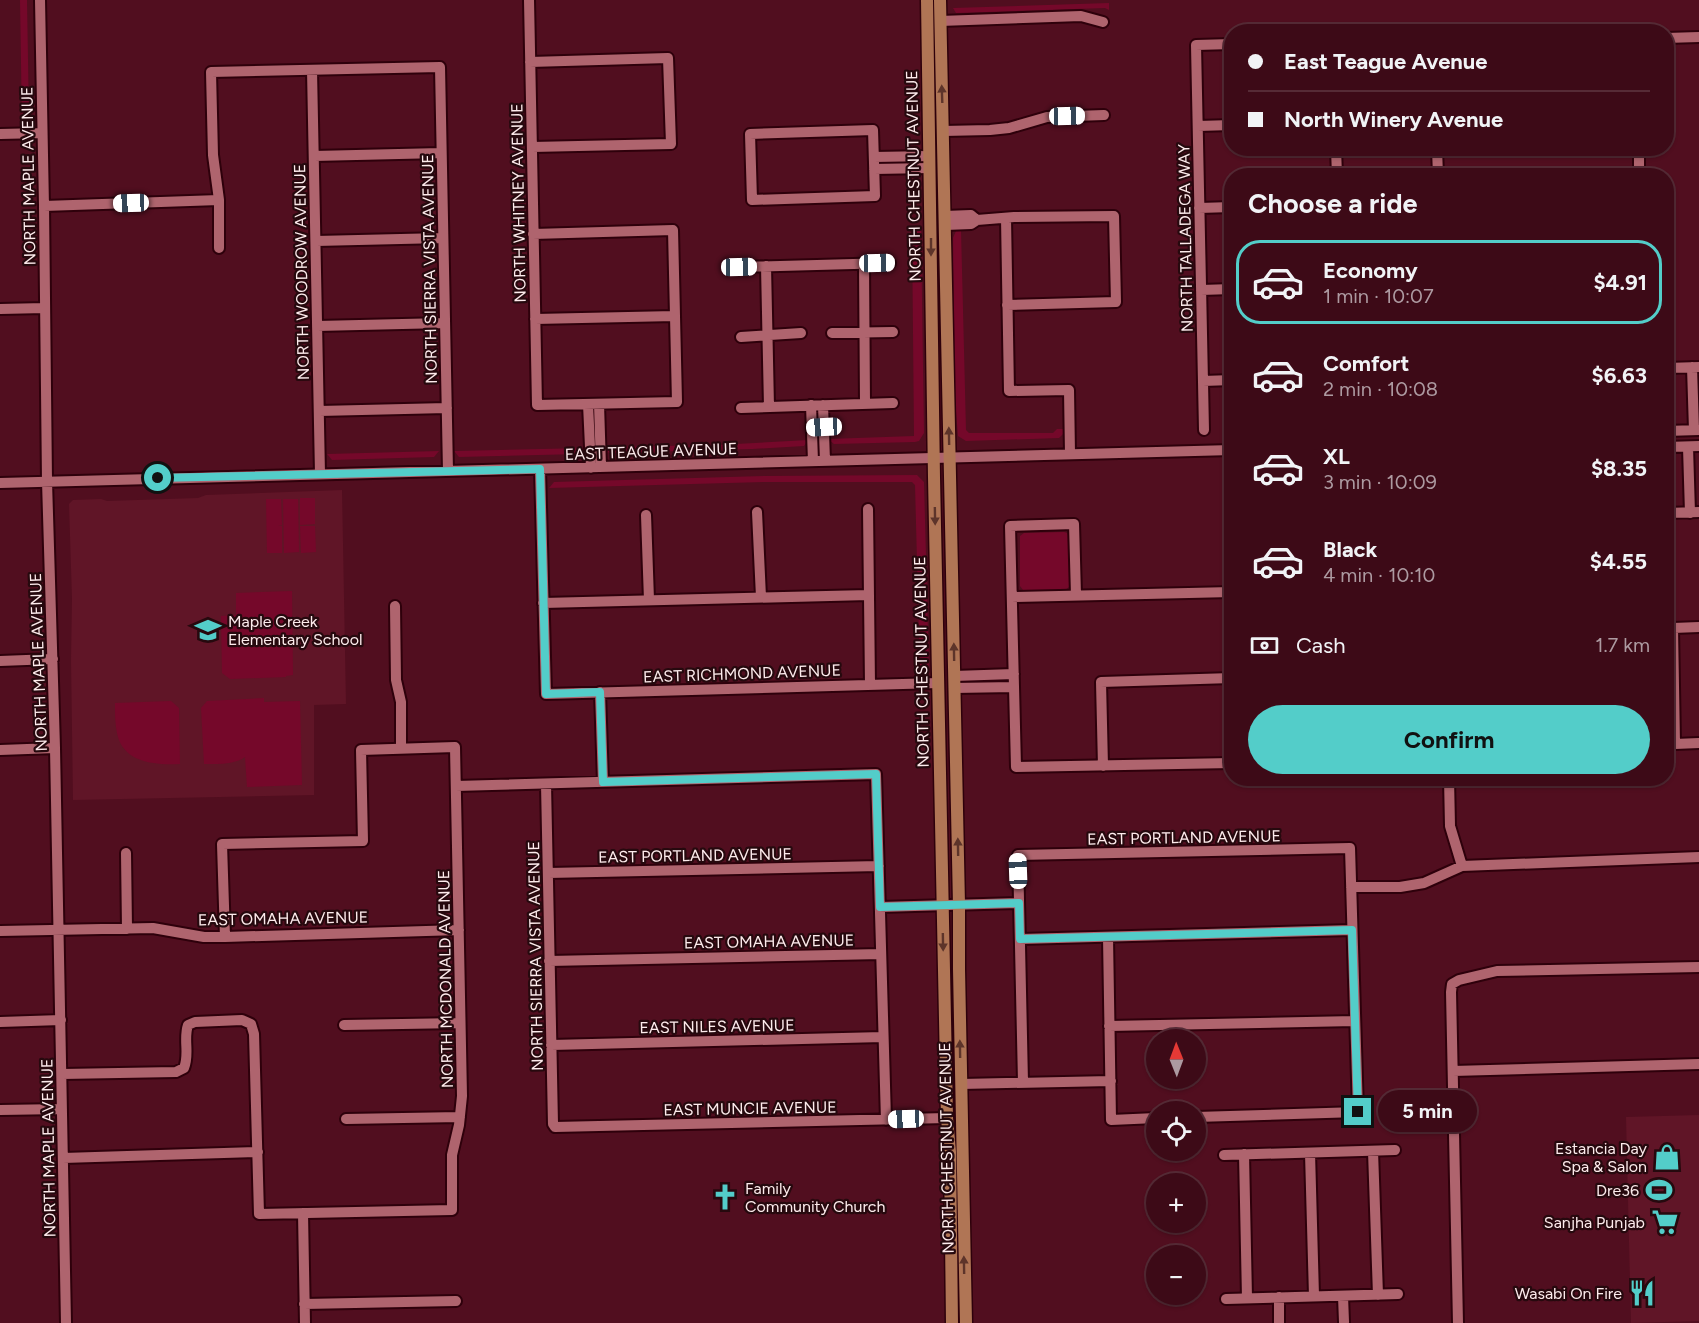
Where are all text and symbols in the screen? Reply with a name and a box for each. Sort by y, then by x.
text: East Teague Avenue [1284,48,1488,75]
street label: NORTH CHESTNUT AVENUE [902,70,925,282]
one-way arrow [937,84,947,103]
street label: NORTH MAPLE AVENUE [17,86,40,266]
street label: NORTH WHITNEY AVENUE [507,103,530,303]
text: North Winery Avenue [1284,106,1503,133]
car [1049,107,1085,125]
street label: NORTH TALLADEGA WAY [1174,143,1197,332]
street label: NORTH SIERRA VISTA AVENUE [418,154,441,384]
street label: NORTH WOODROW AVENUE [290,164,313,380]
text: Choose a ride [1248,187,1417,220]
car [113,193,149,213]
one-way arrow [926,238,936,257]
car [859,254,895,272]
icon: car [1251,255,1305,309]
text: Economy [1323,257,1418,284]
car [721,258,757,276]
text: $4.91 [1593,269,1647,296]
text: 1 min · 10:07 [1323,284,1434,308]
icon: car [1251,348,1305,402]
text: Comfort [1323,350,1409,377]
text: $6.63 [1592,362,1647,389]
text: 2 min · 10:08 [1323,377,1438,401]
car [806,417,842,437]
one-way arrow [944,426,954,445]
street label: EAST TEAGUE AVENUE [565,439,738,464]
icon: car [1251,441,1305,495]
text: XL [1323,443,1350,470]
text: $8.35 [1591,455,1647,482]
route start [144,464,171,491]
text: 3 min · 10:09 [1323,470,1437,494]
one-way arrow [930,506,940,525]
icon: car [1251,534,1305,588]
text: Black [1323,536,1377,563]
text: $4.55 [1590,548,1647,575]
street label: NORTH CHESTNUT AVENUE [910,556,933,768]
text: 4 min · 10:10 [1323,563,1435,587]
street label: NORTH MAPLE AVENUE [26,572,51,752]
place label: Maple Creek Elementary School [228,612,362,649]
school or university icon: Maple Creek Elementary School [193,615,223,645]
icon: cash [1248,629,1281,662]
text: Cash [1296,632,1346,659]
text: 1.7 km [1595,633,1650,657]
one-way arrow [949,642,958,661]
street label: EAST RICHMOND AVENUE [643,661,841,686]
button: Confirm [1248,705,1650,774]
street label: EAST PORTLAND AVENUE [1087,826,1281,849]
one-way arrow [953,837,962,856]
street label: NORTH SIERRA VISTA AVENUE [524,841,547,1071]
street label: EAST PORTLAND AVENUE [598,844,792,867]
car [1008,853,1028,889]
street label: NORTH MCDONALD AVENUE [434,870,457,1088]
street label: EAST OMAHA AVENUE [198,908,368,929]
street label: EAST OMAHA AVENUE [684,931,854,952]
one-way arrow [939,932,948,951]
street label: EAST NILES AVENUE [639,1016,795,1037]
north arrow [1146,1029,1206,1089]
map controls [1146,1029,1206,1305]
one-way arrow [955,1039,965,1058]
street label: NORTH CHESTNUT AVENUE [935,1042,958,1254]
street label: NORTH MAPLE AVENUE [37,1058,60,1238]
callout: 5 min [1379,1091,1478,1133]
street label: EAST MUNCIE AVENUE [663,1097,837,1120]
route end [1344,1098,1371,1125]
text: 5 min [1402,1099,1453,1123]
button: locate [1146,1101,1206,1161]
car [888,1109,924,1129]
place label: Estancia Day Spa & Salon [1555,1139,1648,1176]
shop icon: Estancia Day Spa & Salon [1652,1142,1682,1172]
button: + [1146,1173,1206,1233]
sports icon: Dre36 [1644,1175,1674,1205]
place label: Family Community Church [745,1179,885,1216]
place label: Dre36 [1596,1181,1639,1200]
church icon: Family Community Church [710,1182,740,1212]
supermarket icon: Sanjha Punjab [1650,1207,1680,1237]
place label: Sanjha Punjab [1544,1213,1645,1232]
button: − [1146,1245,1206,1305]
one-way arrow [960,1255,969,1274]
restaurant icon: Wasabi On Fire [1627,1278,1657,1308]
place label: Wasabi On Fire [1515,1284,1622,1303]

